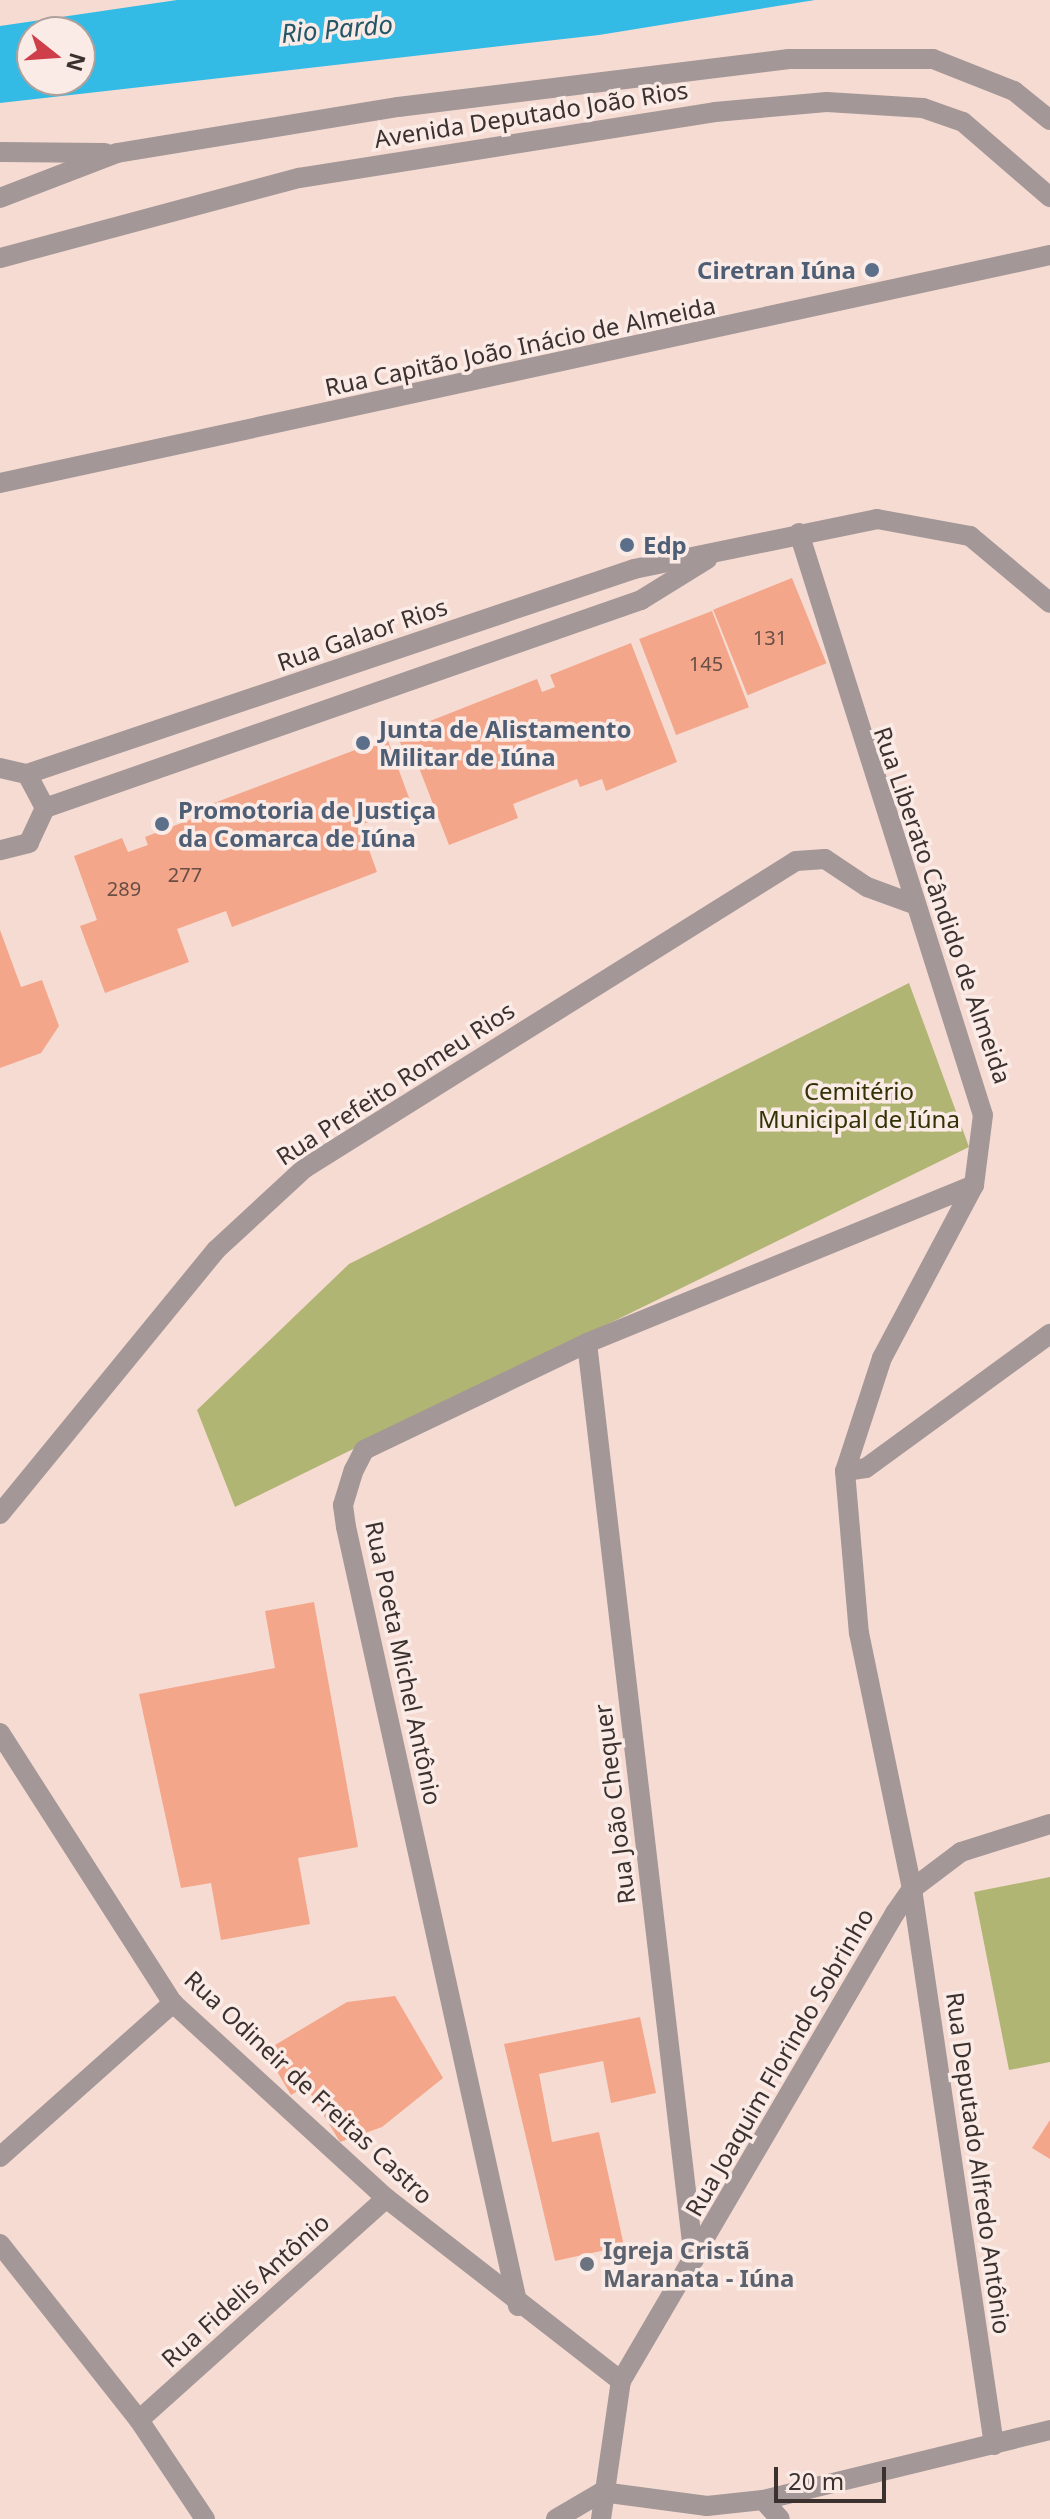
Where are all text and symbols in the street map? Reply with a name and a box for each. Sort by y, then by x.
water label: Rio Pardo [280,9,394,49]
north arrow [16,16,96,96]
text: N [60,49,94,75]
street label: Avenida Deputado João Rios [372,75,690,153]
place label: Ciretran Iúna [697,256,856,284]
marker: Ciretran Iúna [863,261,881,279]
street label: Rua Capitão João Inácio de Almeida [322,290,718,402]
place label: Edp [643,531,687,559]
marker: Edp [618,536,636,554]
street label: Rua Galaor Rios [273,591,451,677]
house number: 131 [753,625,787,649]
house number: 145 [689,651,723,675]
place label: Junta de Alistamento Militar de Iúna [379,715,631,771]
street label: Rua Liberato Cândido de Almeida [868,723,1018,1087]
marker: Junta de Alistamento Militar de Iúna [354,734,372,752]
place label: Promotoria de Justiça da Comarca de Iúna [178,796,436,852]
marker: Promotoria de Justiça da Comarca de Iúna [153,815,171,833]
house number: 277 [168,862,202,886]
house number: 289 [107,876,141,900]
street label: Rua Prefeito Romeu Rios [271,995,519,1171]
park label: Cemitério Municipal de Iúna [758,1077,960,1133]
street label: Rua Poeta Michel Antônio [360,1518,448,1808]
street label: Rua João Chequer [587,1702,641,1906]
street label: Rua Joaquim Florindo Sobrinho [679,1903,879,2221]
street label: Rua Odineir de Freitas Castro [179,1964,439,2210]
street label: Rua Deputado Alfredo Antônio [941,1990,1017,2336]
street label: Rua Fidelis Antônio [155,2207,335,2373]
place label: Igreja Cristã Maranata - Iúna [603,2236,794,2292]
marker: Igreja Cristã Maranata - Iúna [578,2255,596,2273]
scale bar [778,2451,890,2501]
text: 20 m [788,2464,844,2497]

